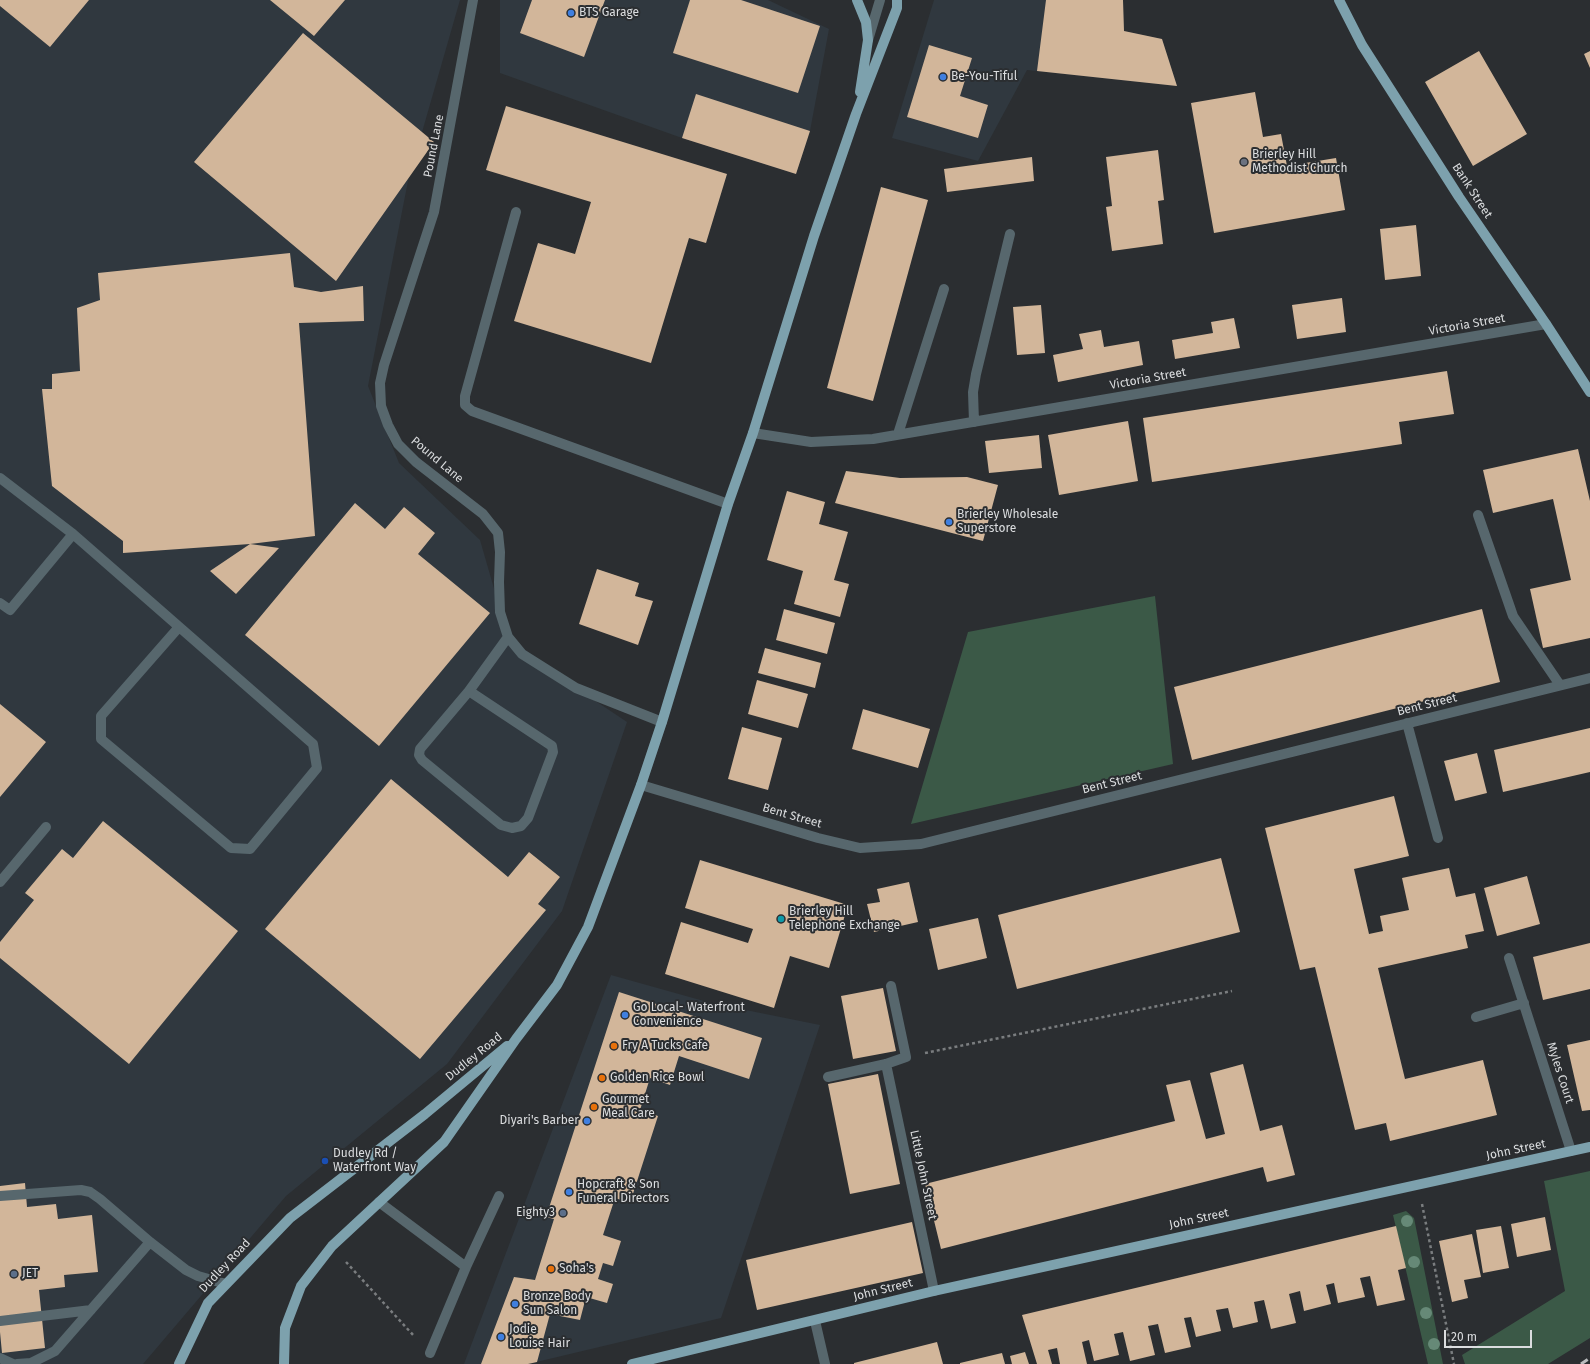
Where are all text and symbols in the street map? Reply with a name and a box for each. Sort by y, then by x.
place label: BTS Garage [579,6,639,20]
marker: BTS Garage [566,8,576,18]
place label: Be-You-Tiful [951,70,1017,84]
marker: Be-You-Tiful [938,72,948,82]
street label: Pound Lane [421,113,447,179]
place label: Brierley Hill Methodist Church [1252,148,1348,176]
marker: Brierley Hill Methodist Church [1239,157,1249,167]
street label: Bank Street [1449,161,1495,221]
street label: Victoria Street [1428,311,1506,339]
street label: Victoria Street [1109,365,1187,393]
street label: Pound Lane [408,434,466,486]
place label: Brierley Wholesale Superstore [957,508,1058,536]
marker: Brierley Wholesale Superstore [944,517,954,527]
street label: Bent Street [1396,691,1458,719]
street label: Bent Street [1081,769,1143,797]
street label: Bent Street [761,801,823,831]
place label: Brierley Hill Telephone Exchange [789,905,900,933]
marker: Brierley Hill Telephone Exchange [776,914,786,924]
place label: Go Local- Waterfront Convenience [633,1001,745,1029]
marker: Go Local- Waterfront Convenience [620,1010,630,1020]
street label: Dudley Road [443,1030,505,1084]
place label: Fry A Tucks Cafe [622,1039,708,1053]
marker: Fry A Tucks Cafe [609,1041,619,1051]
street label: Myles Court [1543,1041,1577,1105]
place label: Golden Rice Bowl [610,1071,704,1085]
marker: Golden Rice Bowl [597,1073,607,1083]
place label: Gourmet Meal Care [602,1093,655,1121]
marker: Gourmet Meal Care [589,1102,599,1112]
place label: Diyari's Barber [500,1114,579,1128]
marker: Diyari's Barber [582,1116,592,1126]
street label: Little John Street [906,1129,940,1221]
street label: John Street [1485,1137,1547,1163]
place label: Dudley Rd / Waterfront Way [333,1147,416,1175]
marker: Dudley Rd / Waterfront Way [320,1156,330,1166]
place label: Hopcraft & Son Funeral Directors [577,1178,669,1206]
marker: Hopcraft & Son Funeral Directors [564,1187,574,1197]
place label: Eighty3 [516,1206,555,1220]
street label: John Street [1168,1206,1230,1232]
marker: Eighty3 [558,1208,568,1218]
street label: Dudley Road [196,1236,254,1296]
place label: Soha's [559,1262,594,1276]
marker: Soha's [546,1264,556,1274]
place label: JET [22,1267,38,1281]
marker: JET [9,1269,19,1279]
street label: John Street [852,1276,914,1304]
place label: Bronze Body Sun Salon [523,1290,591,1318]
marker: Bronze Body Sun Salon [510,1299,520,1309]
scale bar [1446,1322,1534,1348]
place label: Jodie Louise Hair [509,1323,570,1351]
text: 20 m [1451,1330,1477,1344]
marker: Jodie Louise Hair [496,1332,506,1342]

